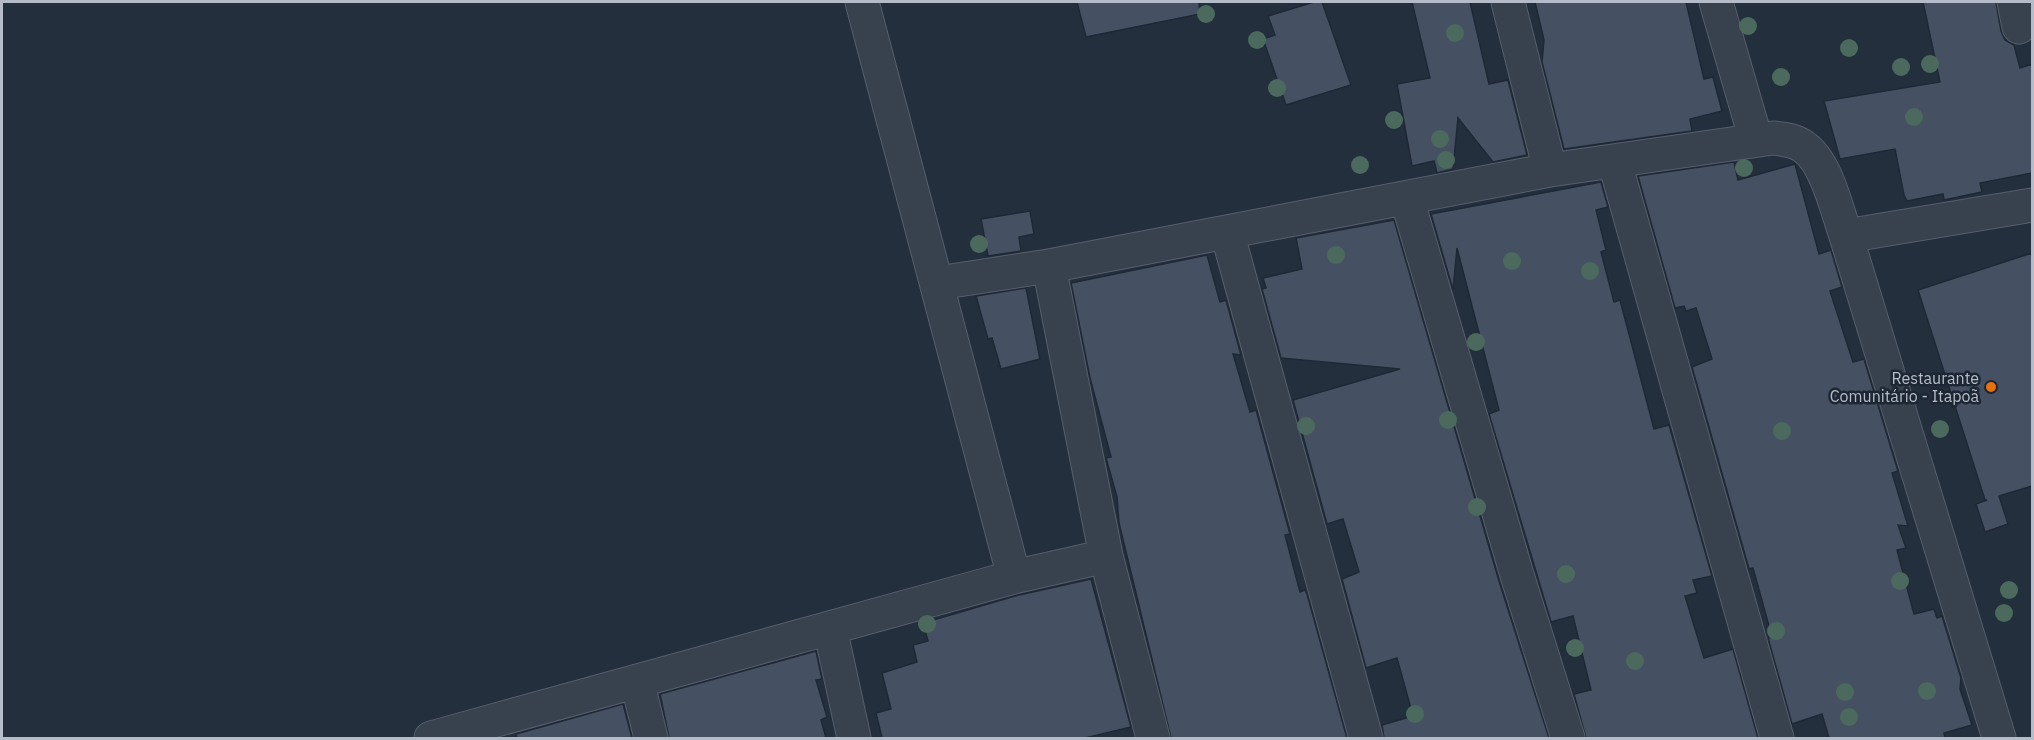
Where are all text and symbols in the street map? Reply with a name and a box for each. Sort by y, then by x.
place label: Restaurante Comunitário - Itapoã [1830,368,1979,406]
marker: Restaurante Comunitário - Itapoã [1984,380,1998,394]

